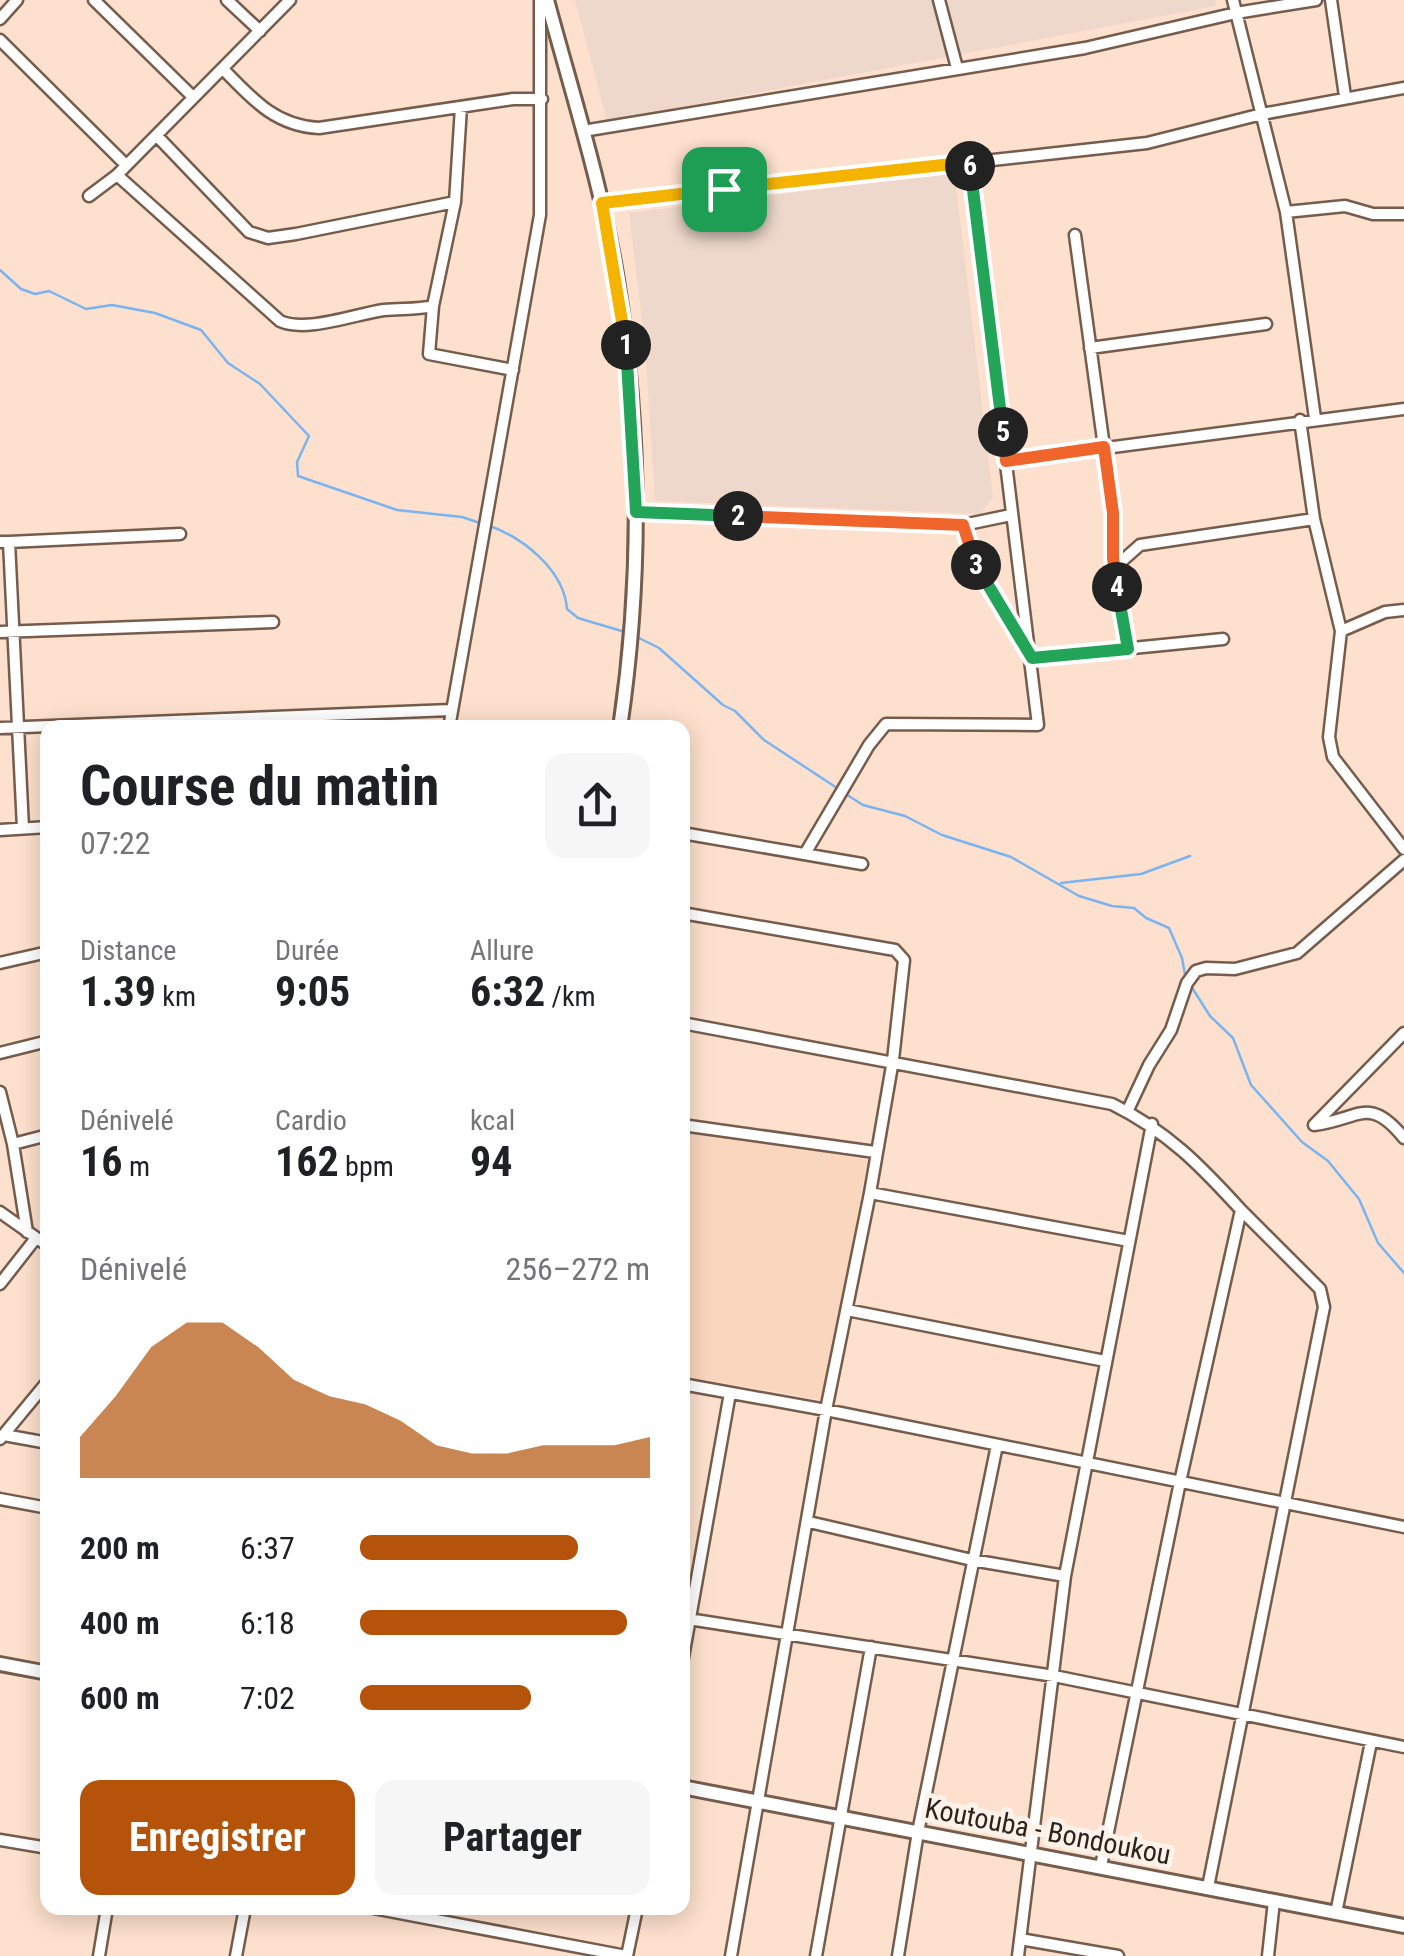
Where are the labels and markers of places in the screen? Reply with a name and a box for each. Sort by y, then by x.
pin: 6 [945,141,995,191]
pin [682,147,767,232]
pin: 1 [601,320,651,370]
pin: 5 [978,407,1028,457]
pin: 2 [713,491,763,541]
pin: 3 [951,540,1001,590]
pin: 4 [1092,562,1142,612]

